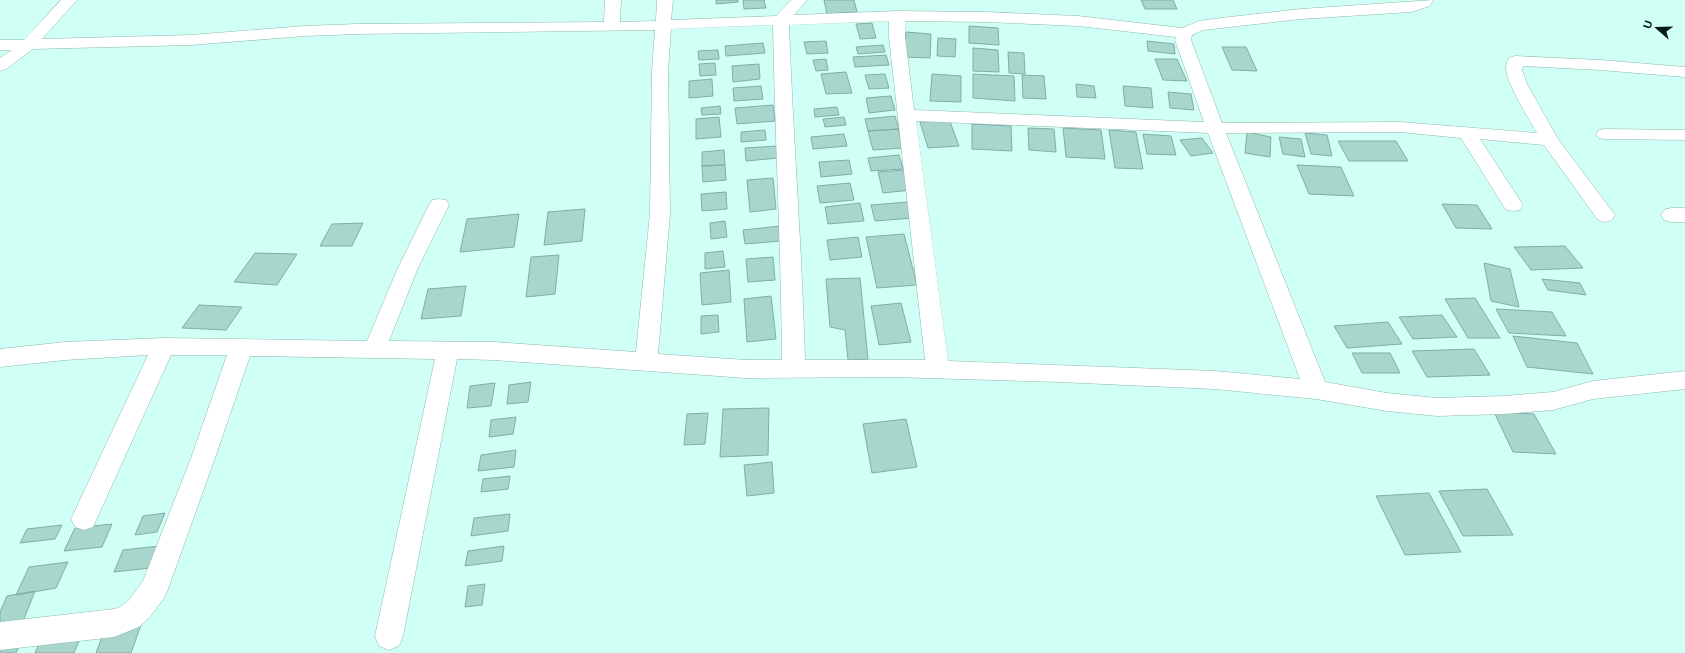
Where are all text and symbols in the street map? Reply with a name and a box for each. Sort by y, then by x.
north arrow [1637,8,1677,48]
text: U [1639,18,1656,31]

